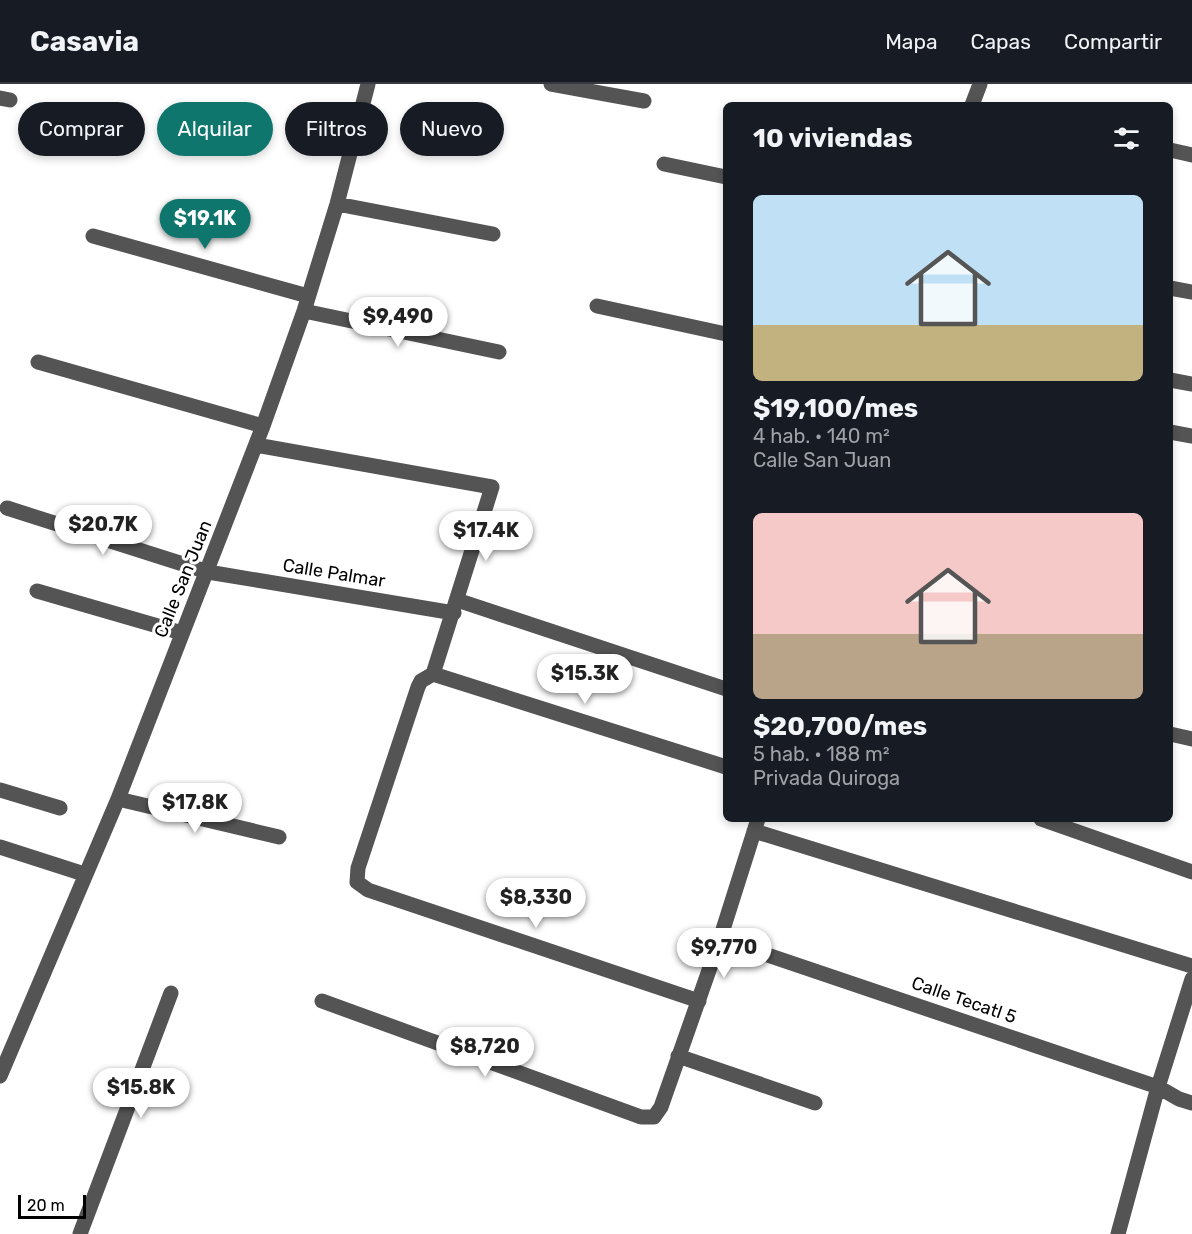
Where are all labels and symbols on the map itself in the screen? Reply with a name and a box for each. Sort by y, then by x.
pin: $19.1K [156,199,254,250]
pin: $9,490 [349,297,447,348]
pin: $20.7K [54,505,152,556]
pin: $17.4K [437,511,535,562]
street label: Calle San Juan [149,517,217,641]
street label: Calle Palmar [281,554,387,592]
pin: $15.3K [536,654,634,705]
pin: $17.8K [146,783,244,834]
pin: $8,330 [487,878,585,929]
pin: $9,770 [675,928,773,979]
street label: Calle Tecatl 5 [909,972,1019,1028]
pin: $8,720 [436,1027,534,1078]
pin: $15.8K [92,1068,190,1119]
scale bar [18,1192,86,1220]

